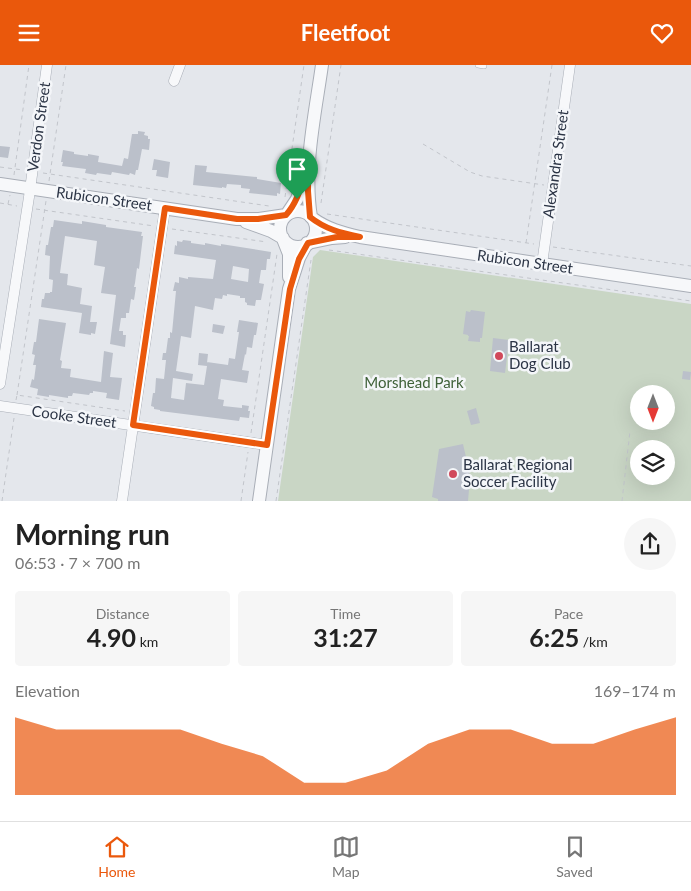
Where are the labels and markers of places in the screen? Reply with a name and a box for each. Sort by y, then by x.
pin [276,148,318,199]
place label: Ballarat Dog Club [509,337,571,372]
marker: Ballarat Dog Club [493,350,505,362]
place label: Ballarat Regional Soccer Facility [463,455,573,490]
marker: Ballarat Regional Soccer Facility [447,468,459,480]

